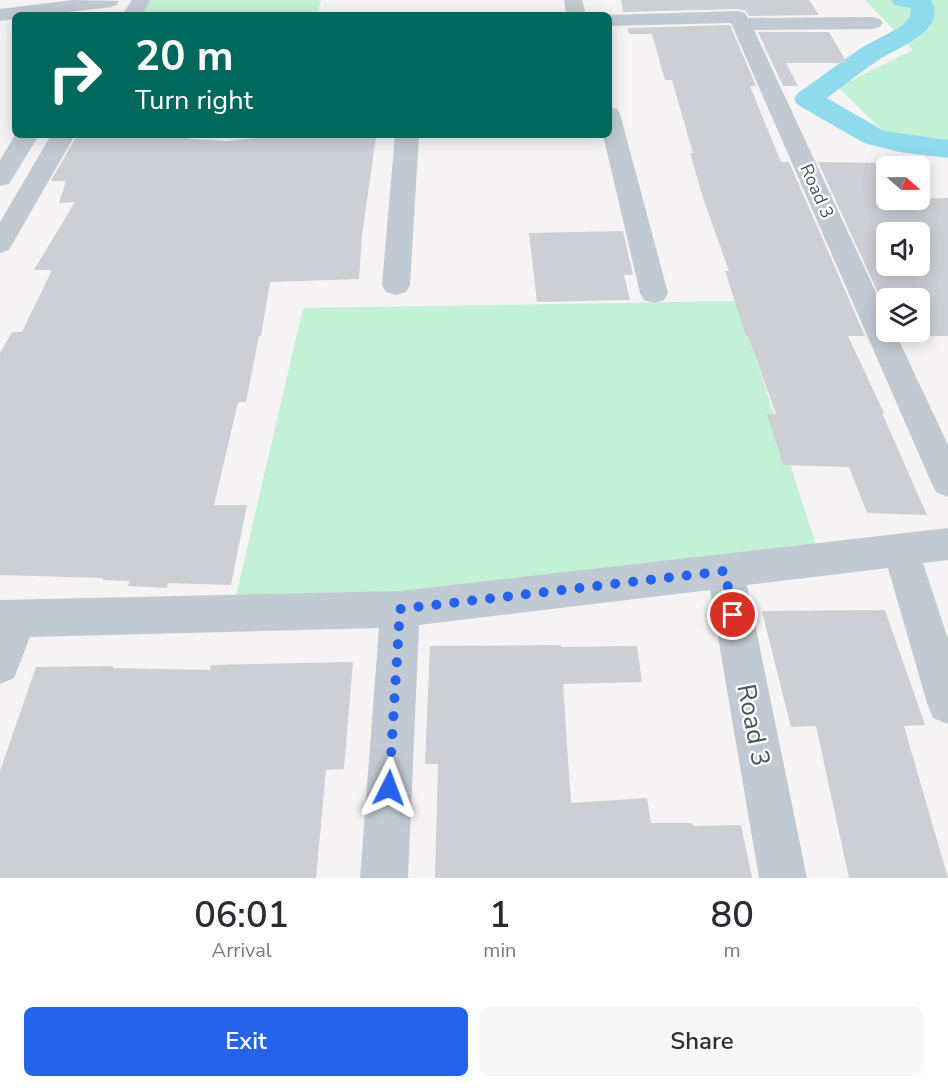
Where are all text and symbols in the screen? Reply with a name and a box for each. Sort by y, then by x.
text: 20 m [135,28,234,85]
icon: right [36,36,114,114]
text: Turn right [135,82,253,119]
north arrow [876,156,930,210]
map controls [876,156,930,342]
street label: Road 3 [794,160,840,222]
button: sound [876,222,930,276]
button: layers [876,288,930,342]
pin [707,589,758,640]
icon: arrive [716,598,749,631]
street label: Road 3 [728,681,779,769]
position arrow [357,756,421,820]
text: 06:01 [194,891,289,940]
text: 1 [489,891,511,940]
text: 80 [711,891,754,940]
text: Arrival [212,937,272,964]
text: min [483,937,516,964]
text: m [724,937,741,964]
button: Exit [24,1007,468,1076]
button: Share [480,1007,924,1076]

